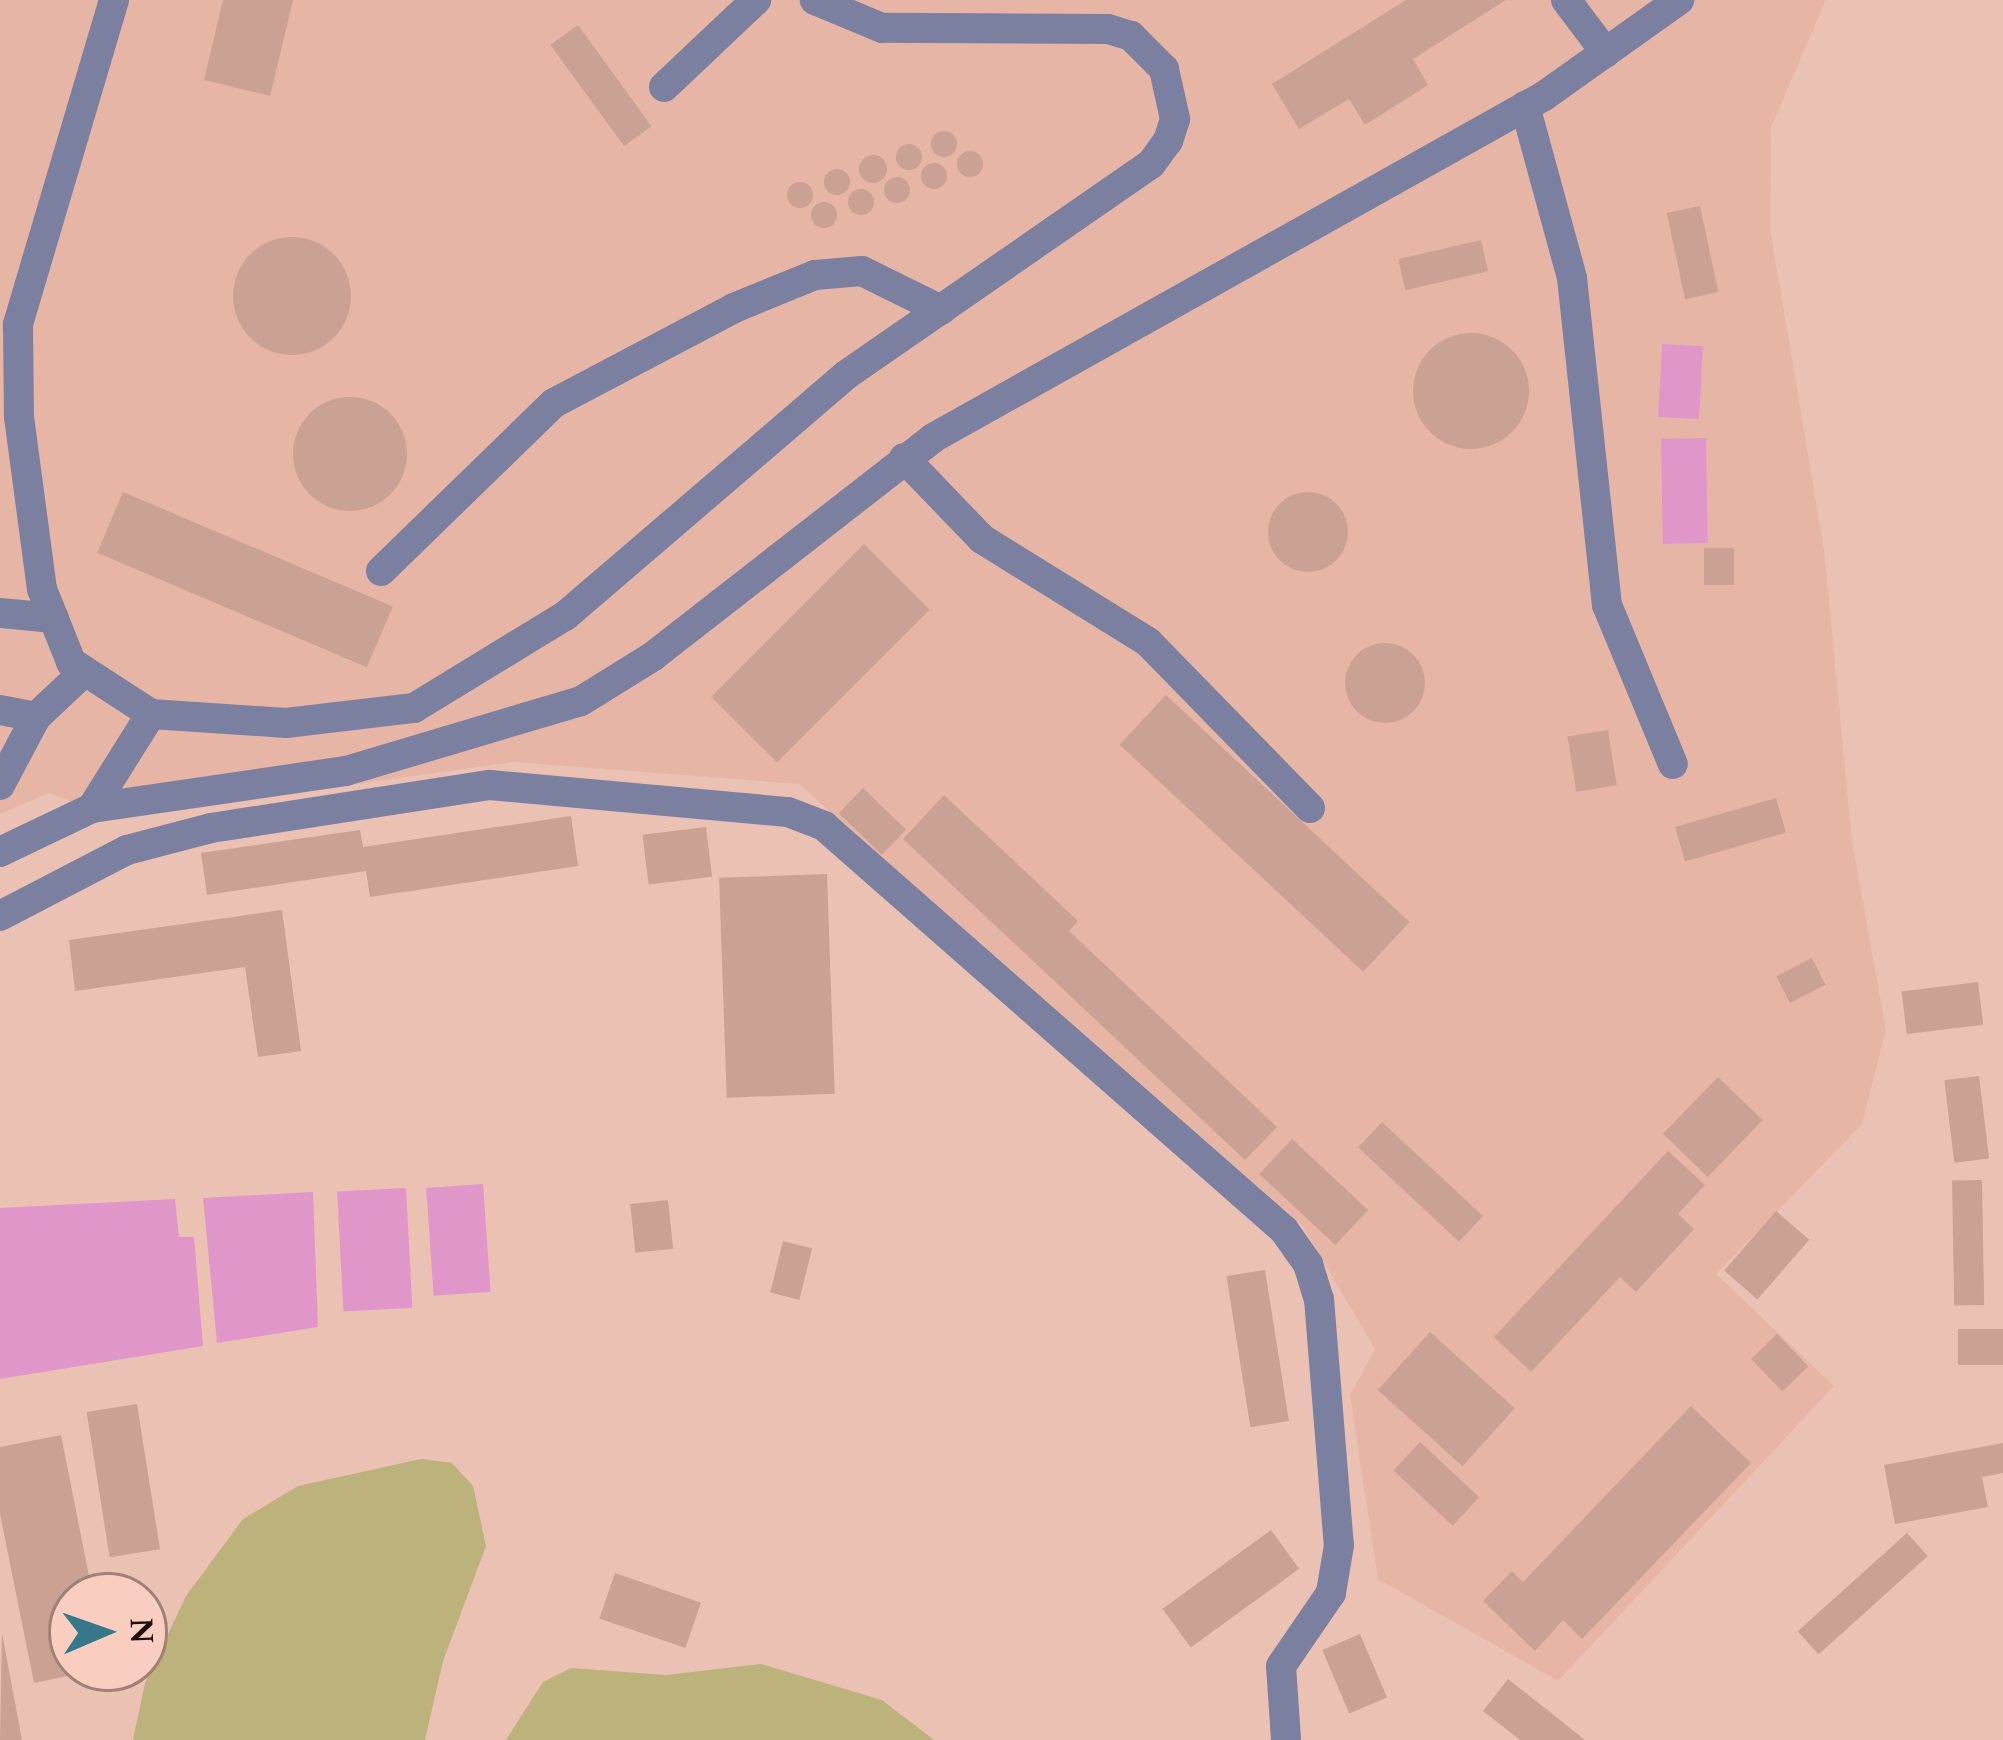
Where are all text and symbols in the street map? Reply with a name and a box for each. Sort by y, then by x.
north arrow [48,1572,168,1692]
text: N [116,1617,166,1645]

